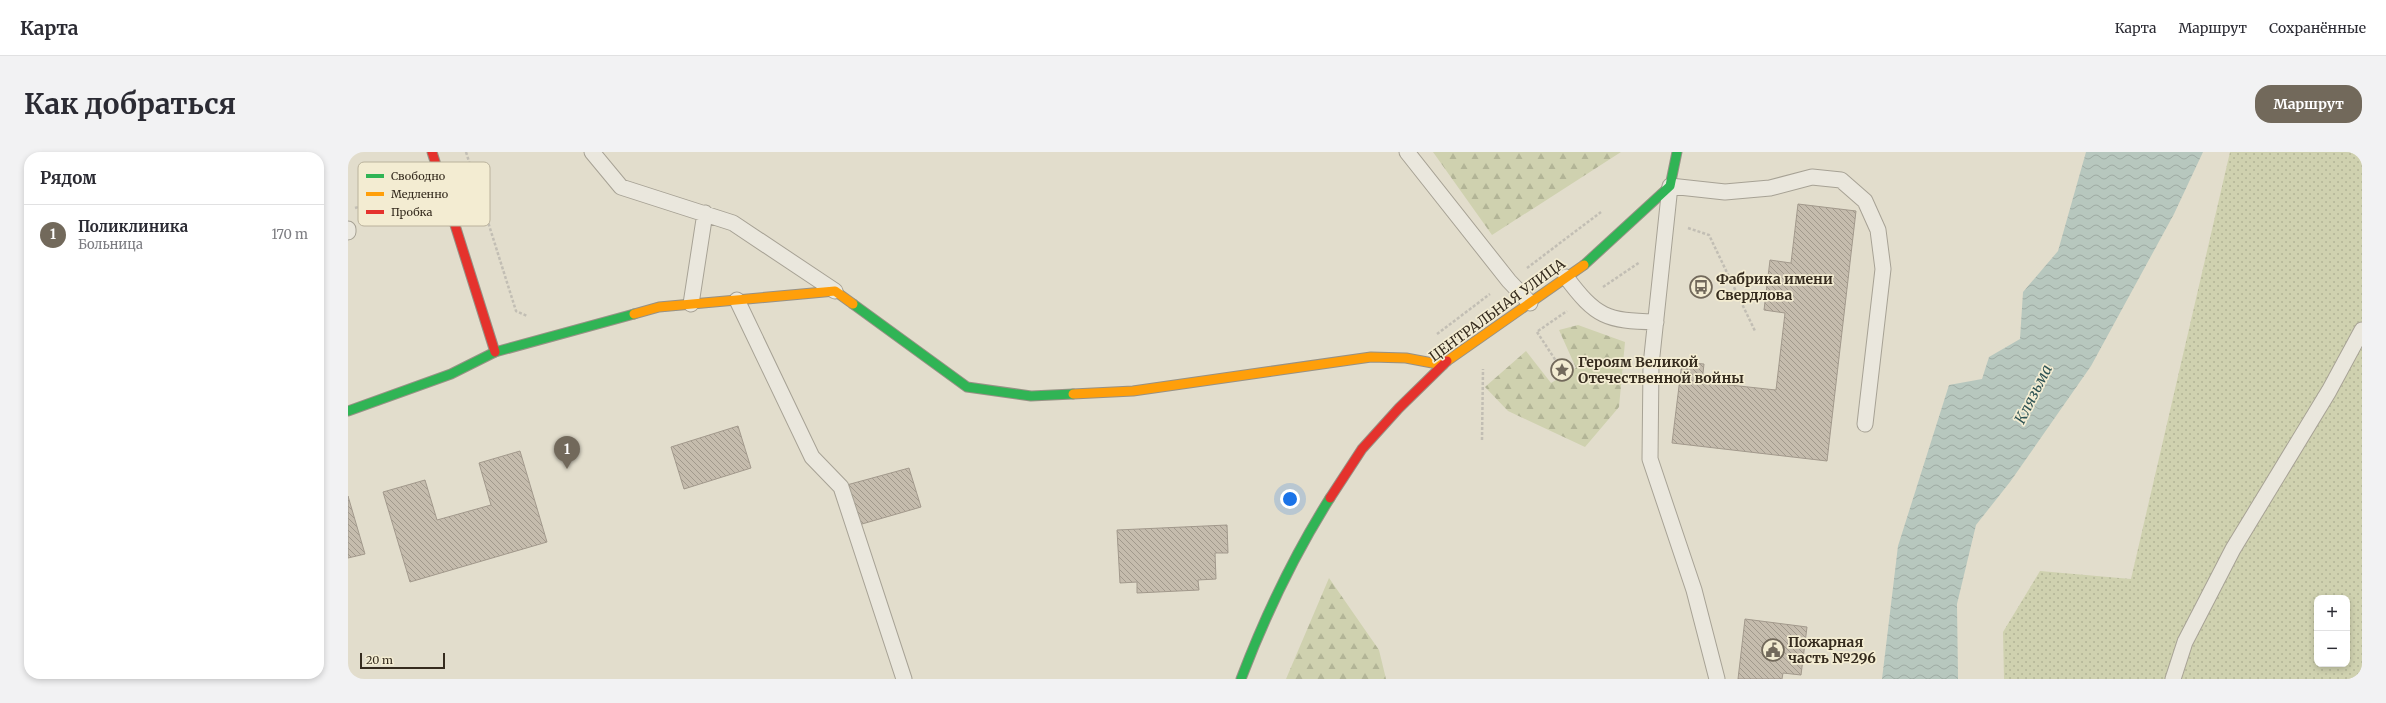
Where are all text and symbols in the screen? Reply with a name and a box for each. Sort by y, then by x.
text: Карта [20,16,78,40]
text: Карта [2115,19,2156,37]
text: Маршрут [2178,19,2247,37]
text: Сохранённые [2269,19,2366,37]
button: Маршрут [2255,85,2362,123]
text: Как добраться [24,86,236,122]
legend [358,162,490,226]
text: Рядом [40,167,96,189]
text: Свободно [391,169,446,183]
text: Медленно [391,187,449,201]
text: Пробка [391,205,433,219]
text: Поликлиника [78,217,188,236]
text: 1 [50,226,56,243]
text: 170 m [271,226,308,243]
text: Больница [78,236,143,253]
street label: ЦЕНТРАЛЬНАЯ УЛИЦА [1425,255,1569,365]
place label: Фабрика имени Свердлова [1716,270,1833,304]
bus stop icon: Фабрика имени Свердлова [1688,274,1714,300]
place label: Героям Великой Отечественной войны [1578,353,1744,387]
place icon: Героям Великой Отечественной войны [1549,357,1575,383]
water label: Клязьма [2010,361,2056,427]
pin: 1 [554,436,580,469]
your location [1280,489,1300,509]
map controls [2314,595,2350,667]
button: + [2314,595,2350,631]
button: − [2314,631,2350,667]
place label: Пожарная часть №296 [1788,633,1876,667]
public building icon: Пожарная часть №296 [1760,637,1786,663]
scale bar [360,651,445,670]
text: 20 m [366,653,393,667]

